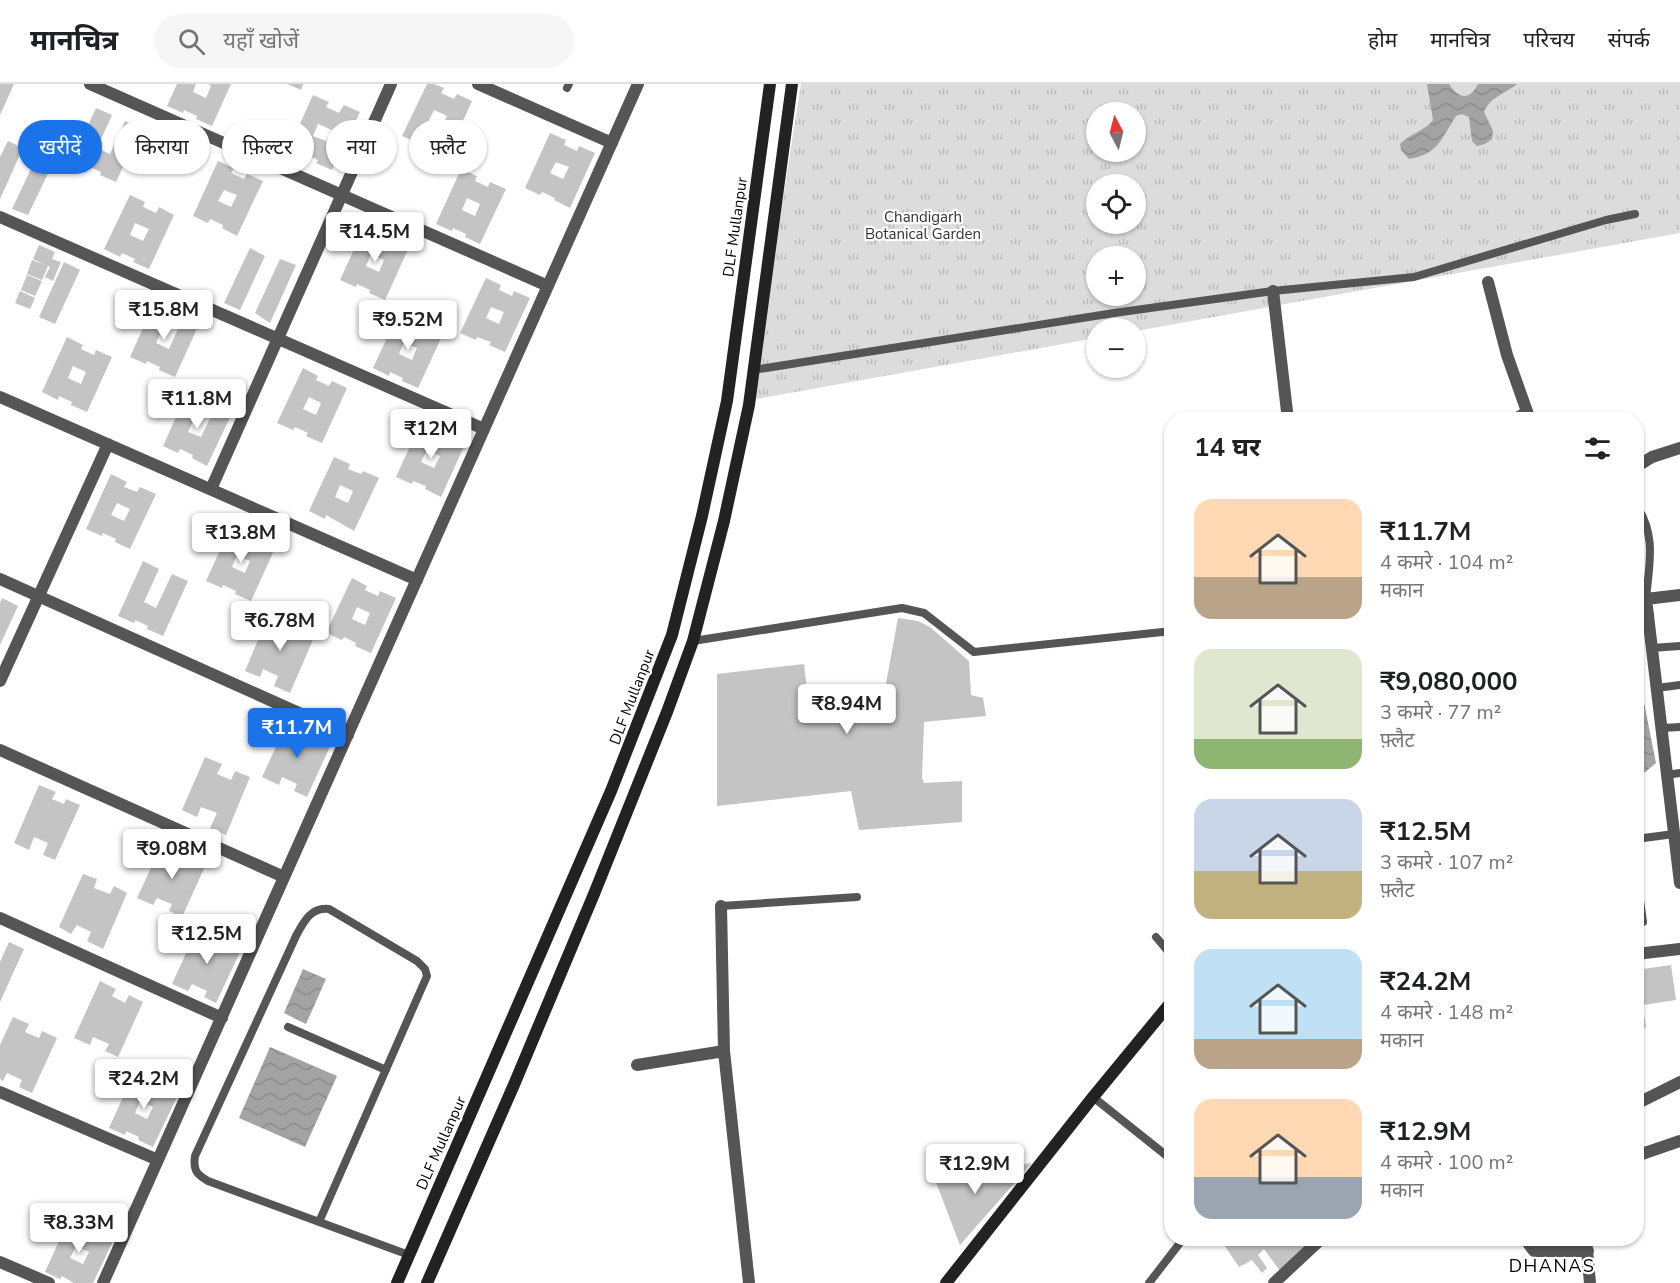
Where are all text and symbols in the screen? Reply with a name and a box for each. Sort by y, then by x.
search box [154,14,574,68]
text: मानचित्र [30,22,118,60]
icon: search [175,25,208,58]
text: यहाँ खोजें [223,26,299,56]
text: होम [1368,26,1397,54]
text: मानचित्र [1430,26,1490,54]
text: परिचय [1523,26,1575,54]
text: संपर्क [1608,26,1650,54]
north arrow [1086,102,1146,162]
map controls [1086,102,1146,378]
chip: खरीदें [18,120,102,174]
chip: किराया [114,120,210,174]
chip: फ़िल्टर [222,120,314,174]
chip: नया [326,120,397,174]
chip: फ़्लैट [409,120,487,174]
button: locate [1086,174,1146,234]
street label: DLF Mullanpur [718,175,752,278]
park label: Chandigarh Botanical Garden [865,207,981,244]
pin: ₹14.5M [326,212,424,263]
text: ₹14.5M [340,218,410,245]
button: + [1086,246,1146,306]
pin: ₹15.8M [115,290,213,341]
text: ₹15.8M [129,296,199,323]
pin: ₹9.52M [359,300,457,351]
text: ₹9.52M [373,306,443,333]
button: − [1086,318,1146,378]
pin: ₹11.8M [148,379,246,430]
text: ₹11.8M [162,385,232,412]
pin: ₹12M [395,409,467,460]
text: ₹12M [404,415,458,442]
text: 14 घर [1194,430,1261,465]
icon: filters [1581,432,1614,465]
pin: ₹13.8M [192,513,290,564]
text: ₹11.7M [1380,514,1471,549]
text: ₹13.8M [206,519,276,546]
icon: home [1242,523,1314,595]
text: 4 कमरे · 104 m² [1380,549,1513,576]
text: मकान [1380,577,1424,604]
pin: ₹6.78M [231,601,329,652]
text: ₹6.78M [245,607,315,634]
street label: DLF Mullanpur [605,646,660,747]
text: ₹9,080,000 [1380,664,1518,699]
icon: home [1242,673,1314,745]
pin: ₹8.94M [798,684,896,735]
text: ₹8.94M [812,690,882,717]
text: 3 कमरे · 77 m² [1380,699,1501,726]
pin: ₹11.7M [248,708,346,759]
text: ₹11.7M [262,714,332,741]
text: फ़्लैट [1380,727,1415,754]
text: ₹12.5M [1380,814,1471,849]
icon: home [1242,823,1314,895]
pin: ₹9.08M [123,829,221,880]
text: ₹9.08M [137,835,207,862]
text: 3 कमरे · 107 m² [1380,849,1513,876]
text: फ़्लैट [1380,877,1415,904]
pin: ₹12.5M [158,914,256,965]
text: ₹12.5M [172,920,242,947]
text: ₹24.2M [1380,964,1471,999]
icon: home [1242,973,1314,1045]
text: 4 कमरे · 148 m² [1380,999,1513,1026]
text: मकान [1380,1027,1424,1054]
pin: ₹24.2M [95,1059,193,1110]
text: ₹24.2M [109,1065,179,1092]
street label: DLF Mullanpur [411,1092,471,1193]
text: ₹12.9M [1380,1114,1471,1149]
icon: home [1242,1123,1314,1195]
pin: ₹12.9M [926,1144,1024,1195]
text: 4 कमरे · 100 m² [1380,1149,1513,1176]
text: ₹12.9M [940,1150,1010,1177]
text: मकान [1380,1177,1424,1204]
pin: ₹8.33M [30,1203,128,1254]
text: ₹8.33M [44,1209,114,1236]
district label: DHANAS [1509,1254,1595,1278]

